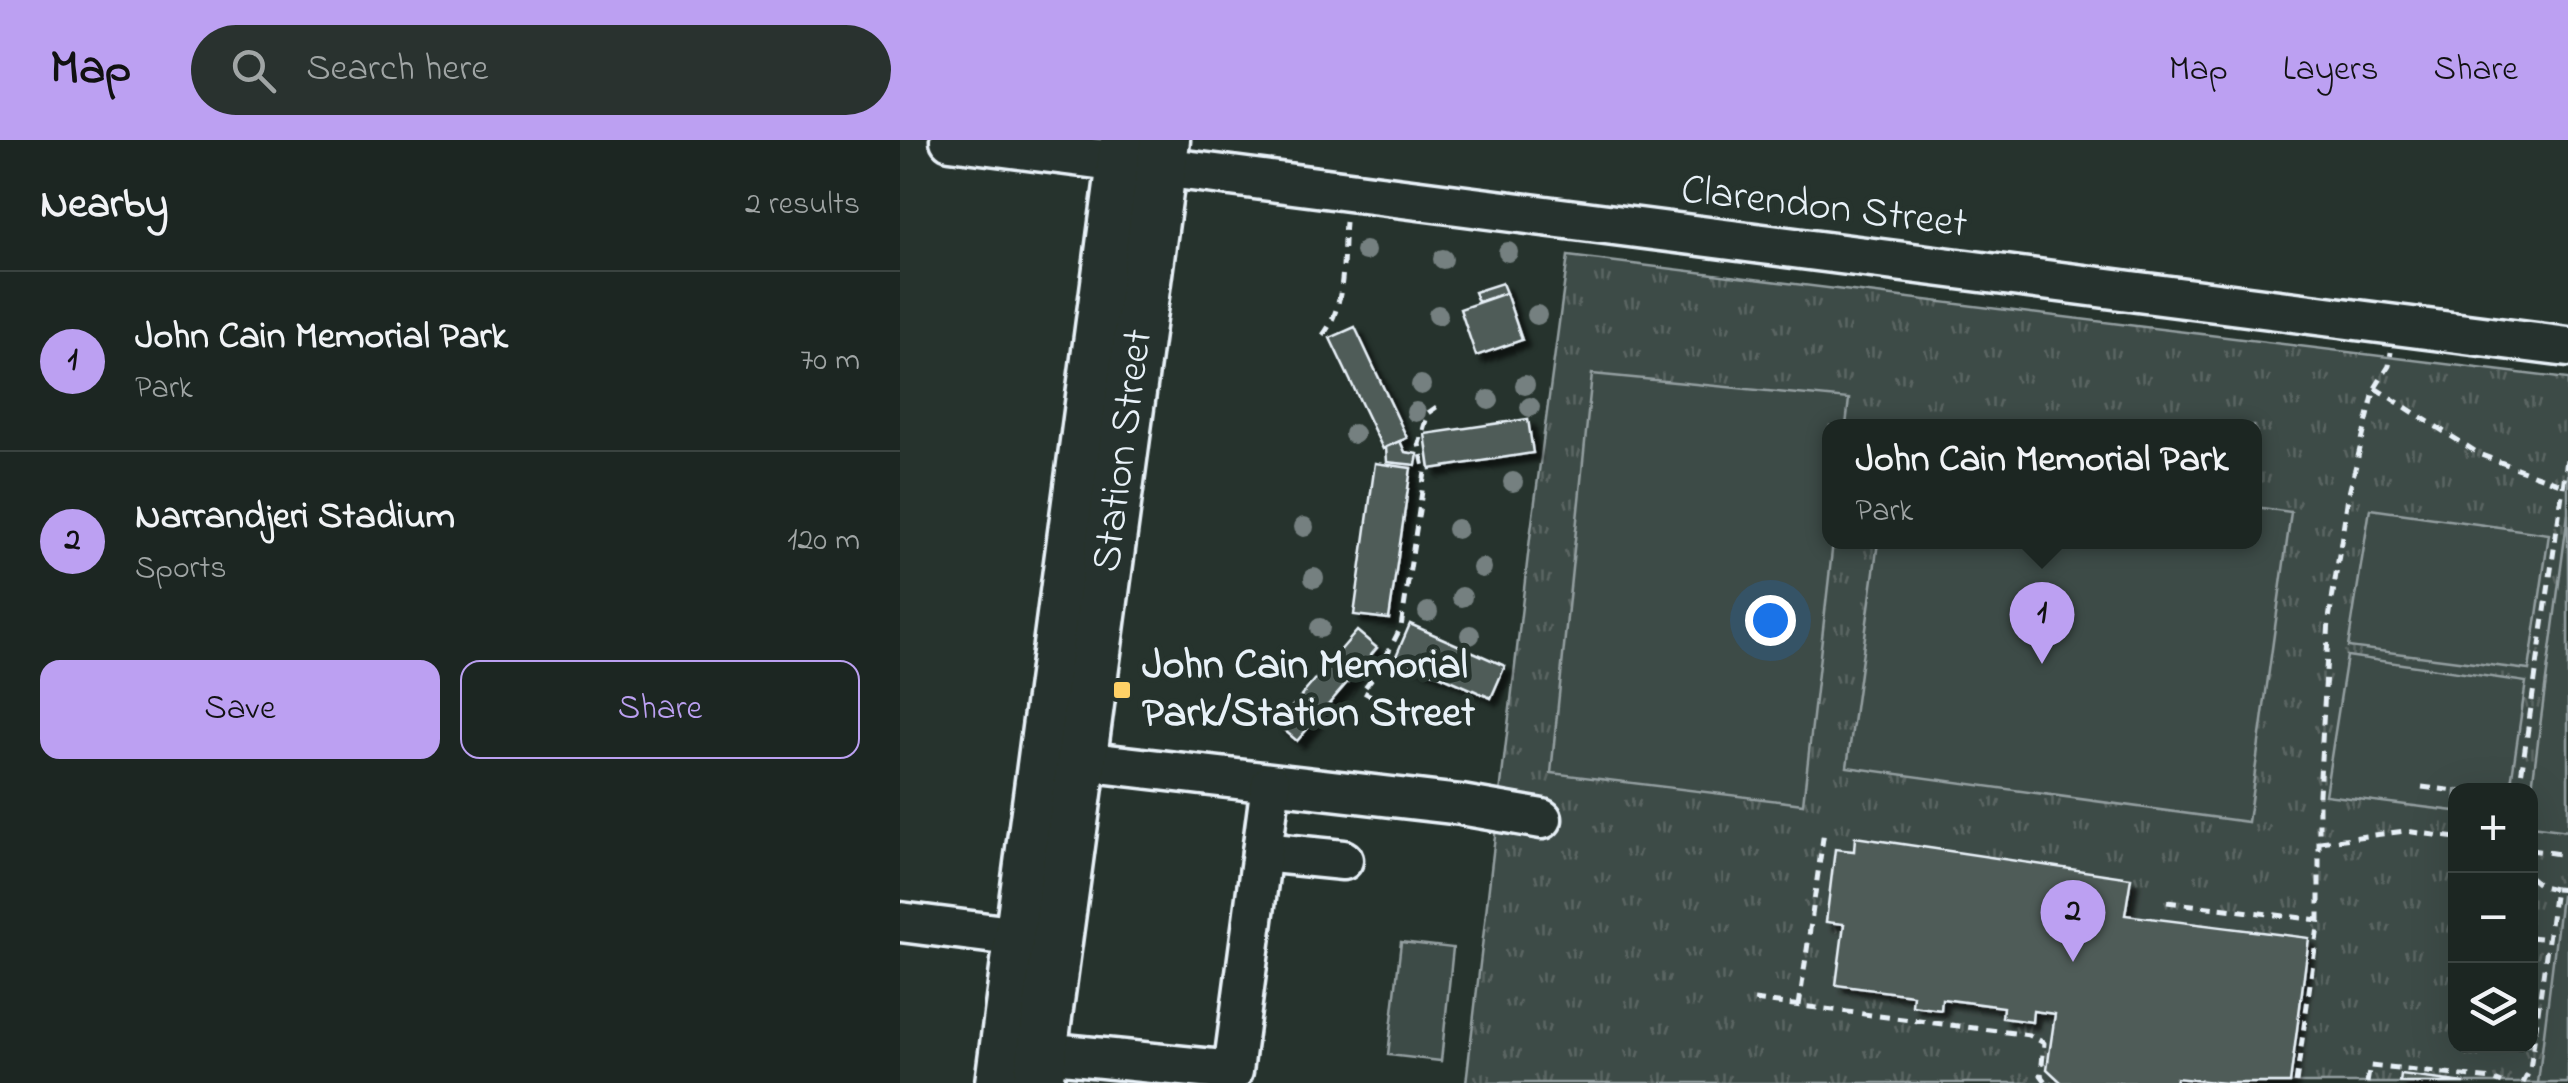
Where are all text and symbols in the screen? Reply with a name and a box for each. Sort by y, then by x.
search box [191,25,891,115]
text: Map [50,35,131,105]
text: Search here [306,42,488,98]
icon: search [226,43,281,98]
text: Map [2169,45,2228,96]
text: Layers [2283,45,2378,96]
text: Share [2433,45,2518,96]
street label: Clarendon Street [1677,160,1971,256]
text: Nearby [40,175,168,236]
text: 2 results [745,182,860,229]
text: John Cain Memorial Park [135,310,508,366]
street label: Station Street [1077,326,1170,576]
text: 1 [67,338,78,385]
text: 70 m [800,338,860,385]
text: Park [135,366,193,413]
popup [1822,419,2262,549]
text: John Cain Memorial Park [1856,433,2228,489]
text: Park [1856,489,1913,536]
text: Narrandjeri Stadium [135,490,455,546]
text: 2 [65,518,80,565]
text: 120 m [787,518,860,565]
text: Sports [135,546,227,593]
pin: 1 [2010,582,2074,664]
your location [1745,595,1796,646]
place label: John Cain Memorial Park/Station Street [1142,636,1476,745]
button: Save [40,660,440,759]
button: Share [460,660,860,759]
marker: John Cain Memorial Park/Station Street [1111,679,1133,701]
map controls [2448,783,2538,1053]
button: + [2448,783,2538,873]
button: − [2448,873,2538,963]
pin: 2 [2040,880,2106,962]
button: layers [2448,963,2538,1053]

